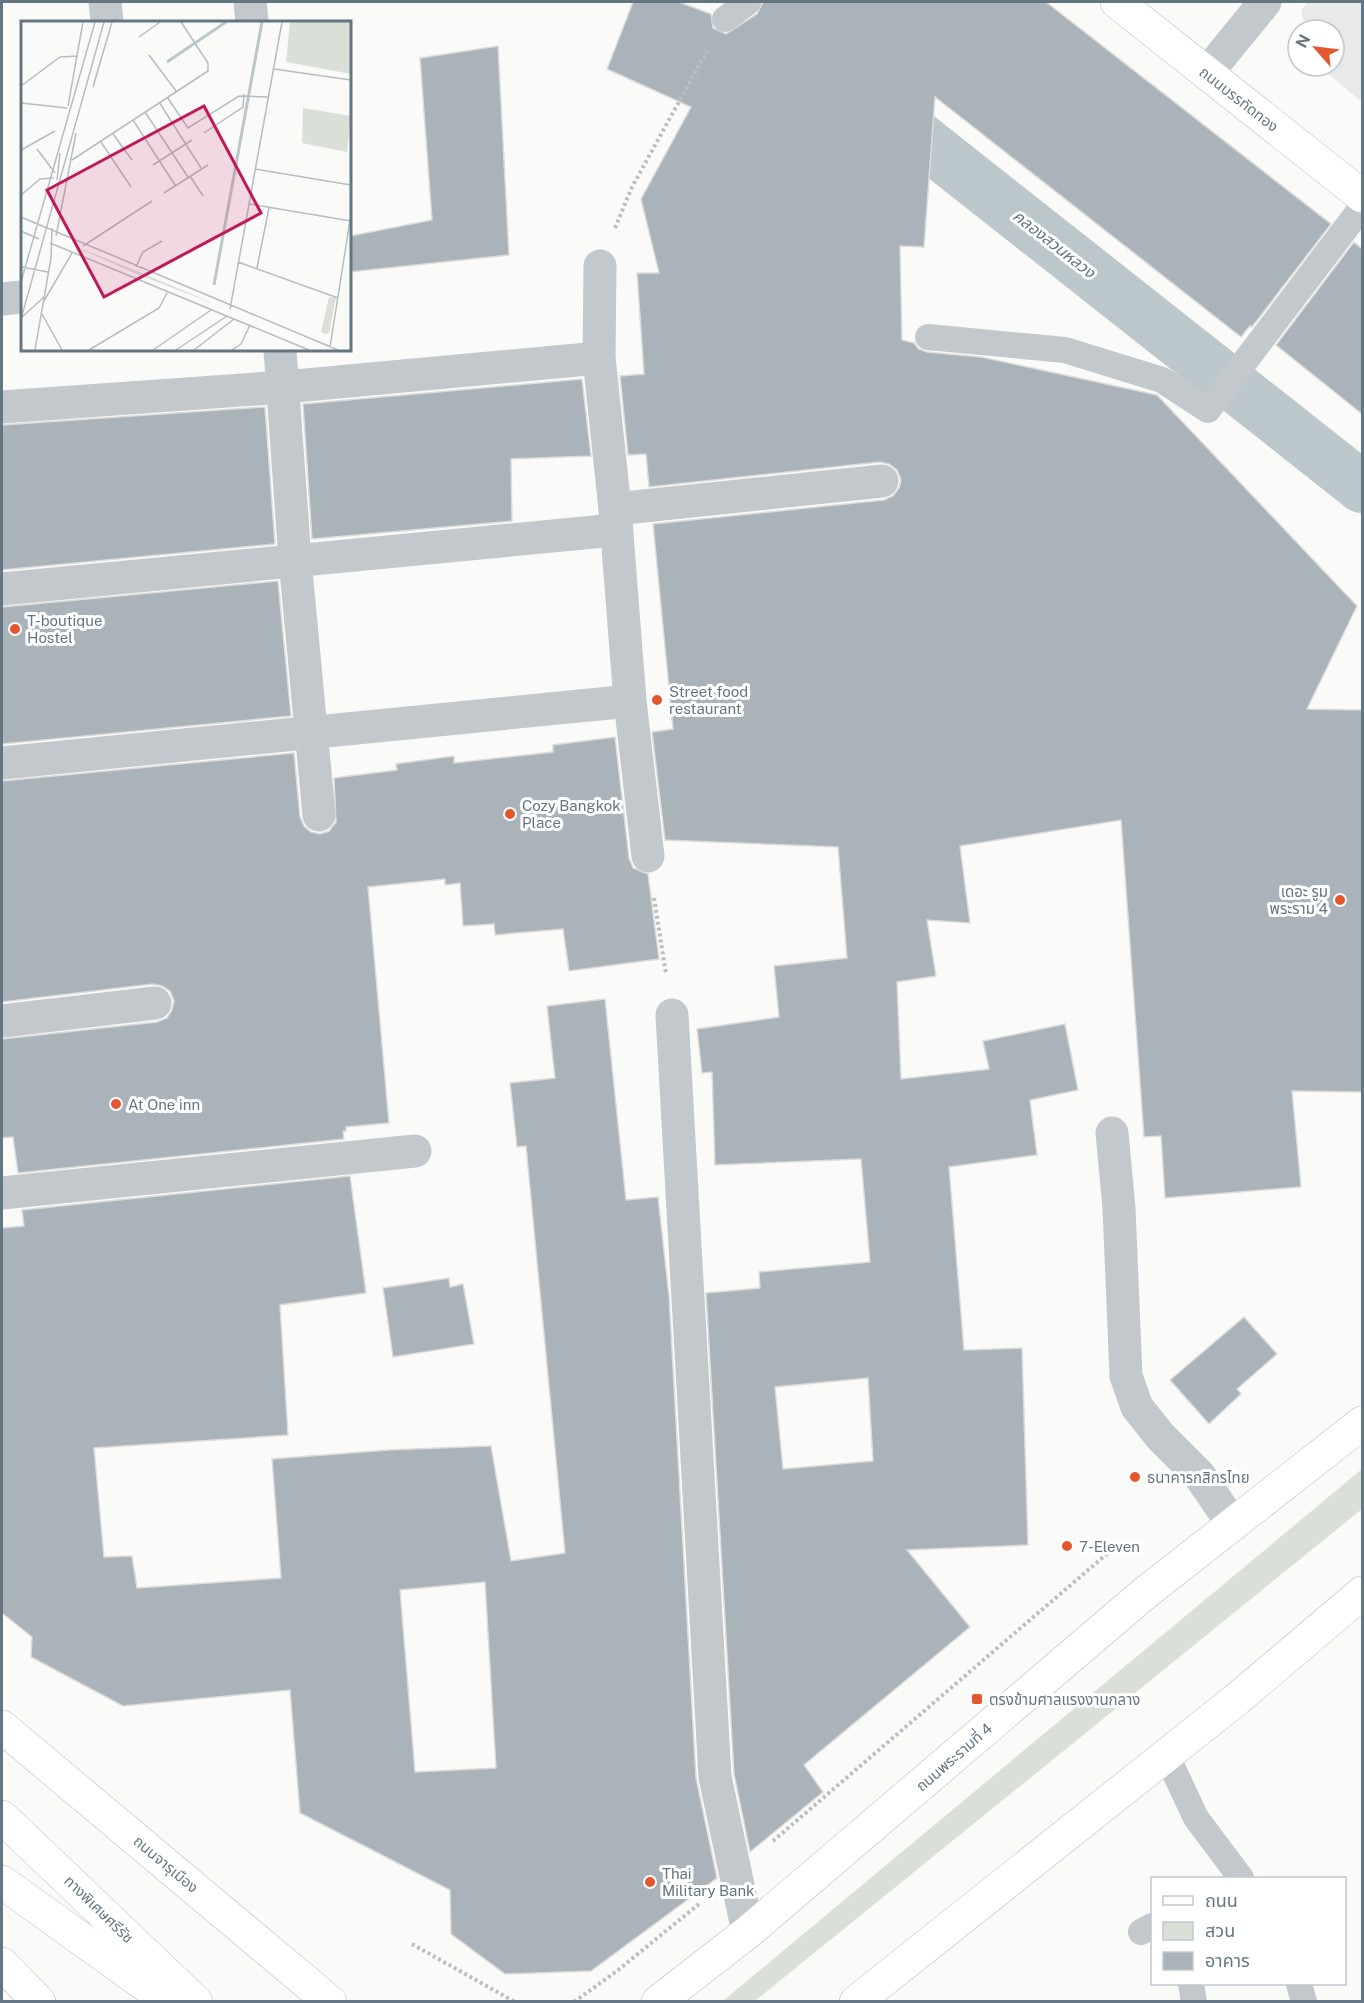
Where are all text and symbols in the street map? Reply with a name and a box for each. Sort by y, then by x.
north arrow [1286,18,1346,78]
inset map [21,21,351,351]
text: N [1292,31,1315,51]
street label: ถนนบรรทัดทอง [1196,63,1282,135]
water label: คลองสวนหลวง [1009,206,1100,283]
place label: T-boutique Hostel [27,612,102,646]
marker: T-boutique Hostel [8,622,22,636]
place label: Street food restaurant [669,683,748,717]
marker: Street food restaurant [650,693,664,707]
place label: Cozy Bangkok Place [522,797,621,831]
marker: Cozy Bangkok Place [503,807,517,821]
place label: เดอะ รูม พระราม 4 [1269,883,1328,917]
marker: เดอะ รูม พระราม 4 [1333,893,1347,907]
place label: At One inn [128,1096,200,1113]
marker: At One inn [109,1097,123,1111]
place label: ธนาคารกสิกรไทย [1147,1469,1250,1486]
marker: ธนาคารกสิกรไทย [1128,1470,1142,1484]
place label: 7-Eleven [1079,1538,1140,1555]
marker: 7-Eleven [1060,1539,1074,1553]
place label: ตรงข้ามศาลแรงงานกลาง [989,1691,1140,1708]
marker: ตรงข้ามศาลแรงงานกลาง [970,1692,984,1706]
street label: ถนนพระรามที่ 4 [911,1718,995,1795]
street label: ถนนจารุเมือง [130,1832,202,1897]
place label: Thai Military Bank [662,1865,754,1899]
street label: ทางพิเศษศรีรัช [61,1872,137,1946]
marker: Thai Military Bank [643,1875,657,1889]
legend [1151,1877,1346,1985]
text: ถนน [1205,1890,1238,1911]
text: สวน [1205,1920,1235,1941]
text: อาคาร [1205,1950,1250,1971]

